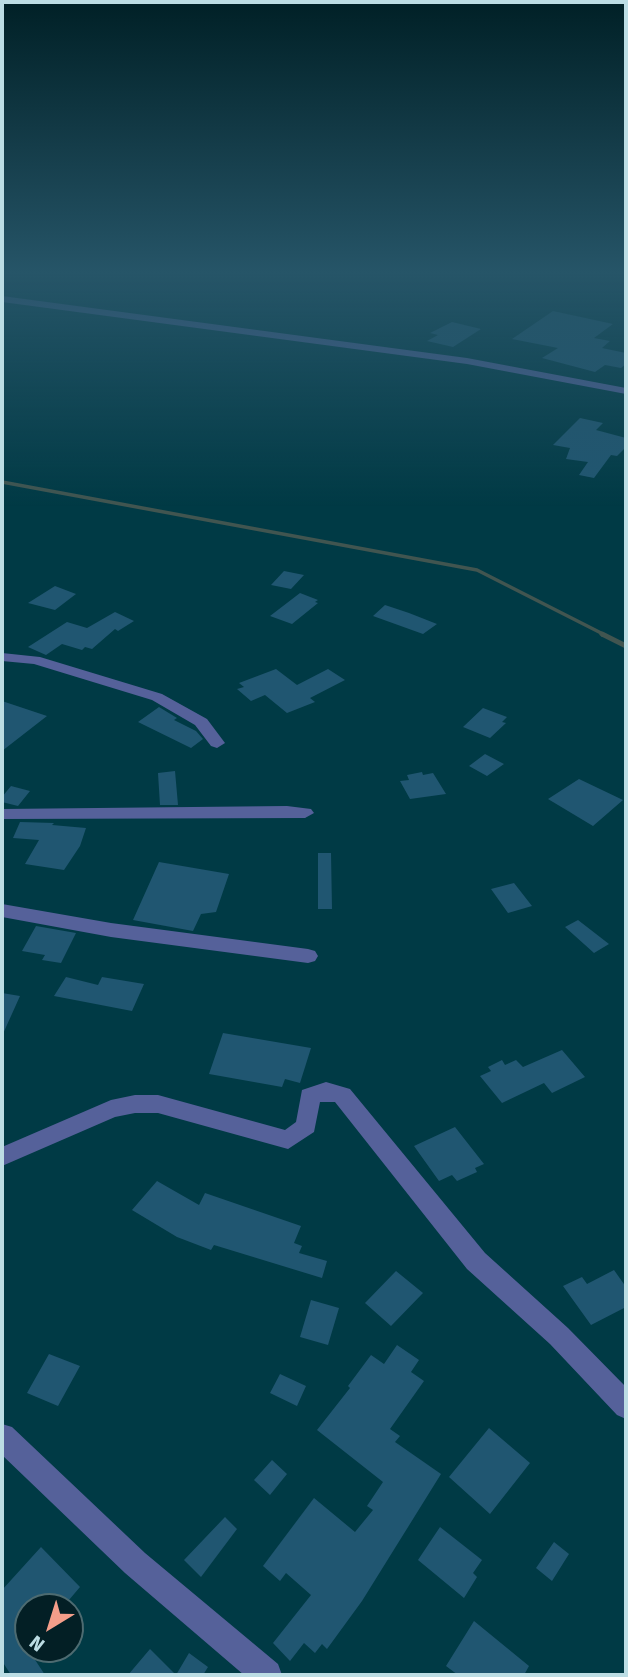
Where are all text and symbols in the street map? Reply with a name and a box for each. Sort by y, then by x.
north arrow [14,1593,84,1663]
text: N [25,1630,49,1656]

